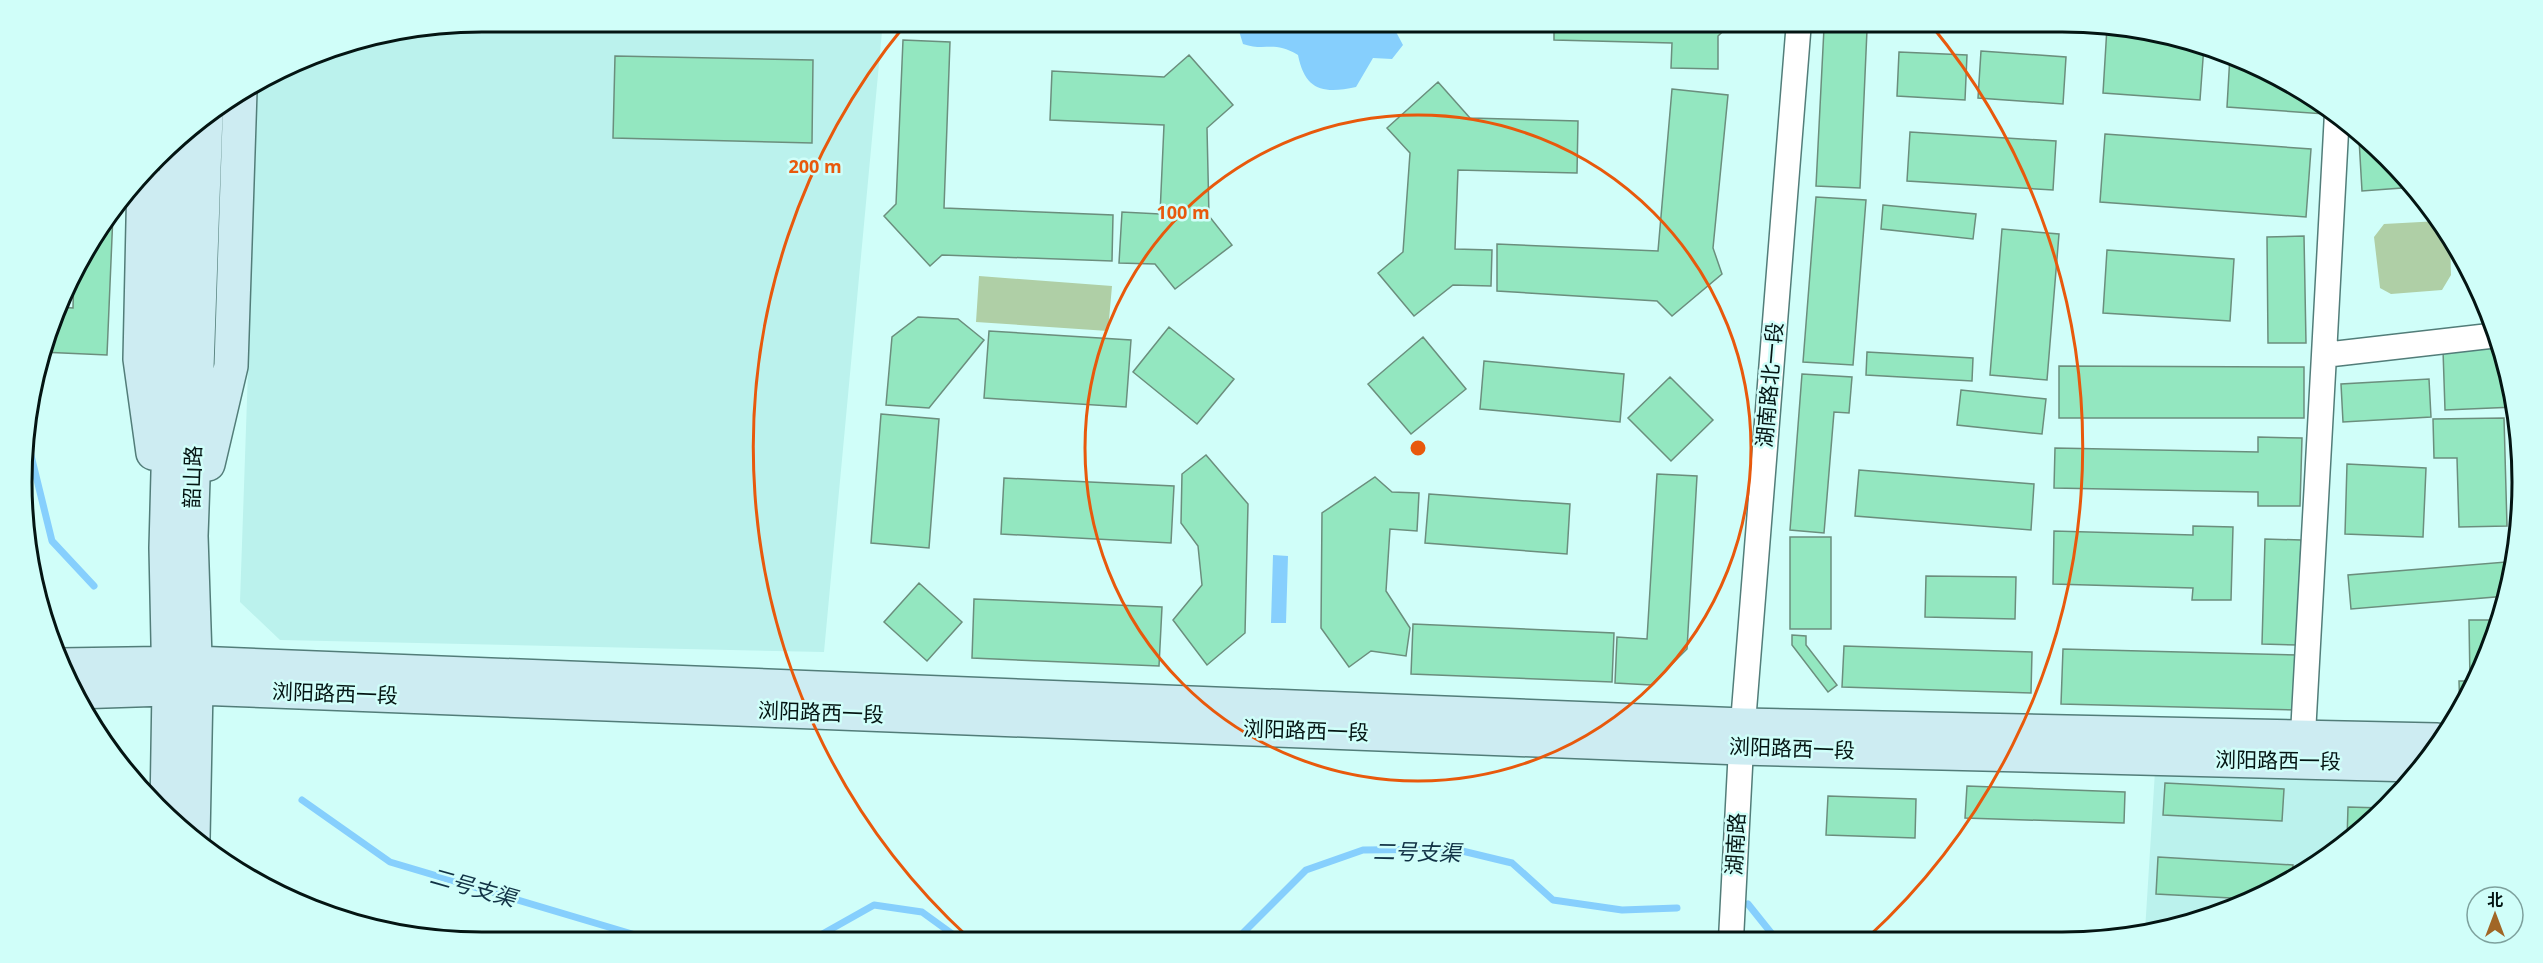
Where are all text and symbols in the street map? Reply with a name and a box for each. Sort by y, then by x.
text: 200 m [788,154,842,178]
text: 100 m [1156,200,1210,224]
street label: 湖南路北一段 [1750,321,1788,449]
centre of rings [1408,438,1428,458]
street label: 韶山路 [177,445,207,509]
street label: 浏阳路西一段 [272,677,398,709]
street label: 浏阳路西一段 [758,696,884,728]
street label: 浏阳路西一段 [1243,714,1369,746]
street label: 浏阳路西一段 [1729,732,1855,764]
street label: 浏阳路西一段 [2215,745,2341,775]
street label: 湖南路 [1719,812,1751,876]
water label: 二号支渠 [1373,835,1464,867]
water label: 二号支渠 [427,859,523,913]
north arrow [2465,885,2525,945]
text: 北 [2487,889,2503,911]

